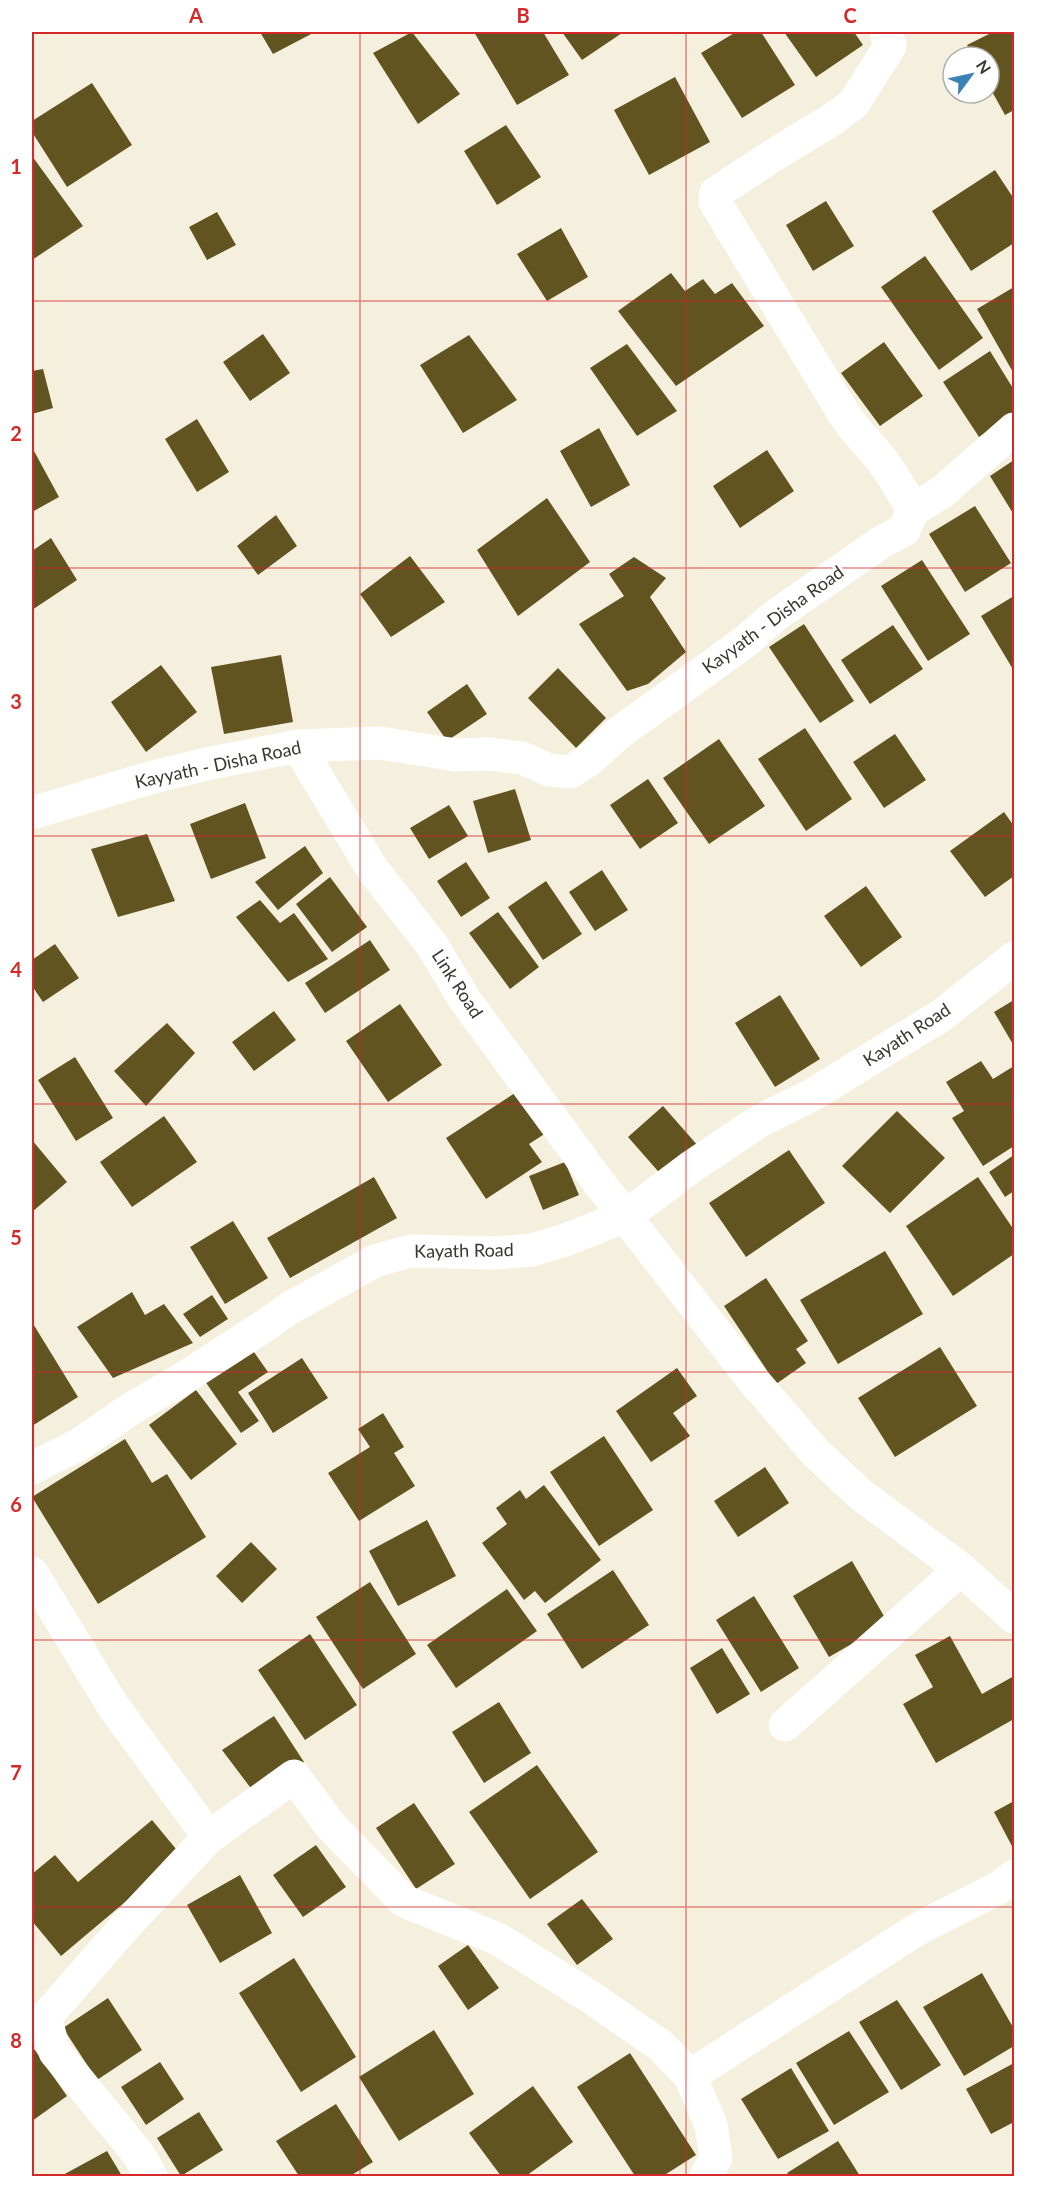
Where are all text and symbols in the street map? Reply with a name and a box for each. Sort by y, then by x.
text: A [188,3,203,27]
text: B [516,3,530,27]
text: C [843,3,857,27]
north arrow [941,45,1001,105]
text: N [973,56,995,77]
text: 1 [10,154,22,178]
text: 2 [10,421,22,445]
street label: Kayyath - Disha Road [697,561,847,678]
text: 3 [10,689,22,713]
street label: Kayyath - Disha Road [133,736,303,792]
street label: Link Road [428,945,488,1022]
text: 4 [10,957,22,981]
street label: Kayath Road [859,998,954,1070]
text: 5 [10,1225,22,1249]
street label: Kayath Road [414,1238,514,1262]
text: 6 [10,1492,22,1516]
text: 7 [10,1760,22,1784]
text: 8 [10,2028,22,2052]

